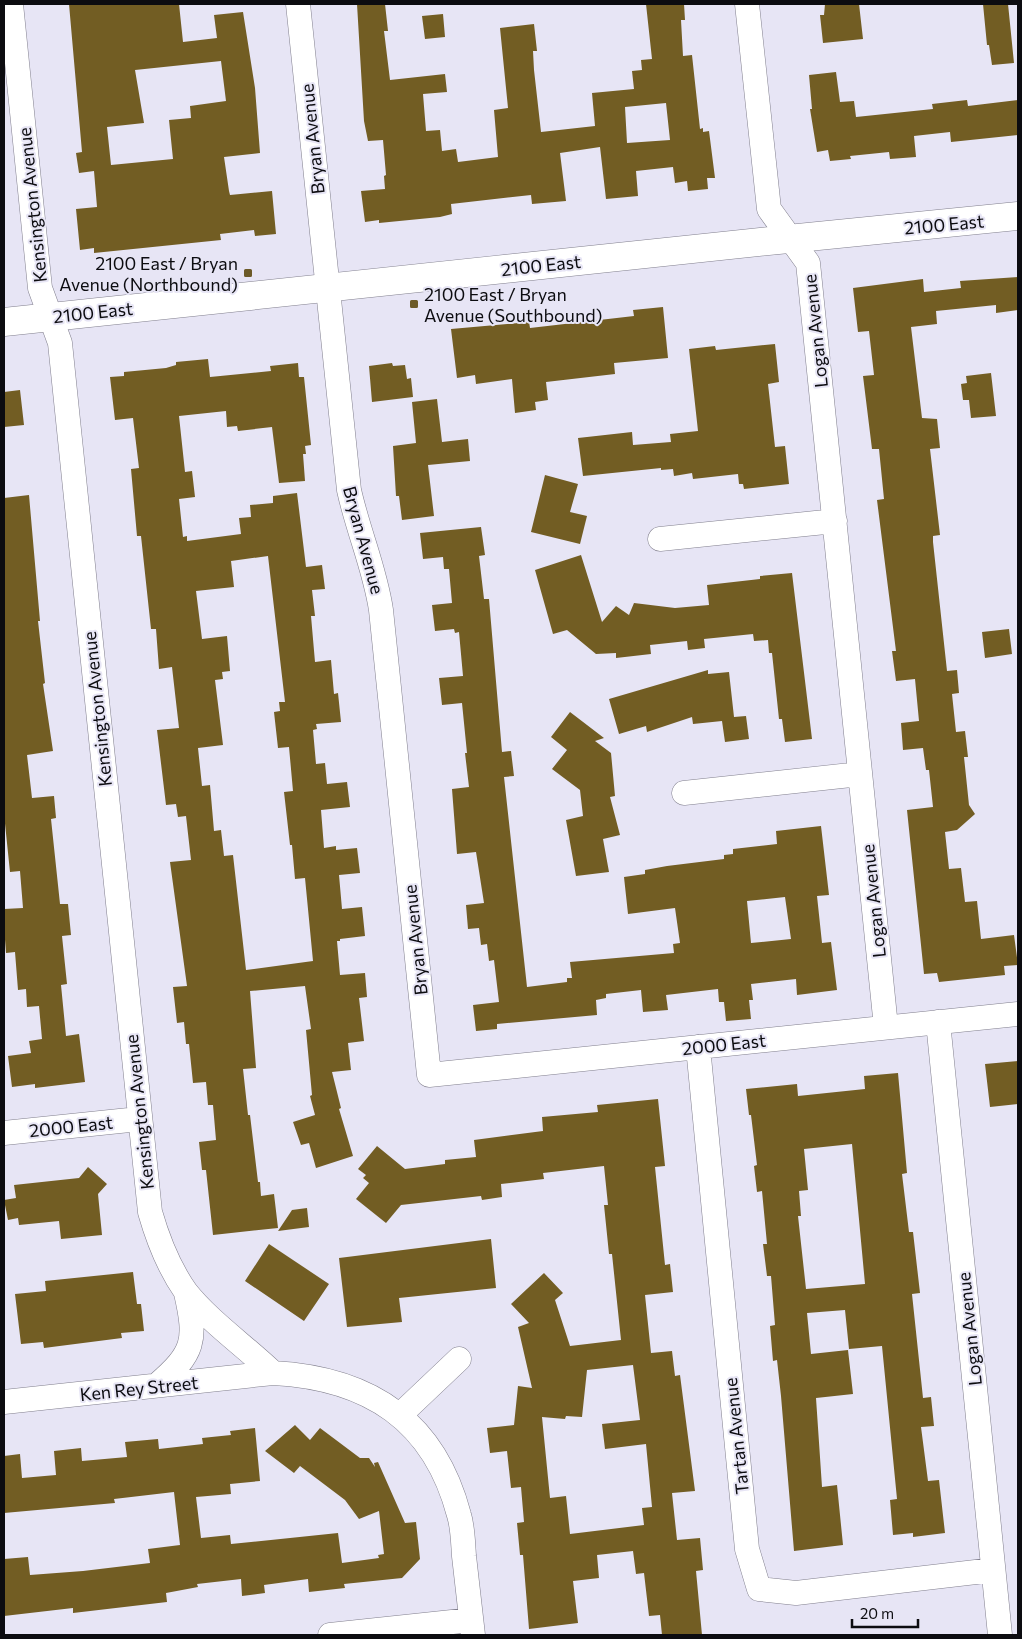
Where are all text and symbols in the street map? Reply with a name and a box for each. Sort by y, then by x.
street label: Bryan Avenue [295,83,329,195]
street label: Kensington Avenue [13,126,51,284]
street label: 2100 East [903,210,985,238]
street label: 2100 East [500,250,582,280]
place label: 2100 East / Bryan Avenue (Northbound) [59,252,238,295]
marker: 2100 East / Bryan Avenue (Northbound) [242,267,254,279]
street label: Logan Avenue [798,273,832,389]
place label: 2100 East / Bryan Avenue (Southbound) [424,283,603,326]
street label: 2100 East [52,297,134,327]
marker: 2100 East / Bryan Avenue (Southbound) [408,298,420,310]
street label: Bryan Avenue [339,483,389,597]
street label: Kensington Avenue [78,630,116,788]
street label: Logan Avenue [856,843,890,959]
street label: Bryan Avenue [398,884,432,996]
street label: 2000 East [681,1029,767,1059]
street label: Kensington Avenue [120,1033,158,1191]
street label: 2000 East [28,1111,114,1141]
street label: Logan Avenue [952,1271,986,1387]
street label: Ken Rey Street [79,1371,199,1405]
street label: Tartan Avenue [719,1377,753,1495]
scale bar [852,1596,918,1628]
text: 20 m [860,1604,894,1622]

